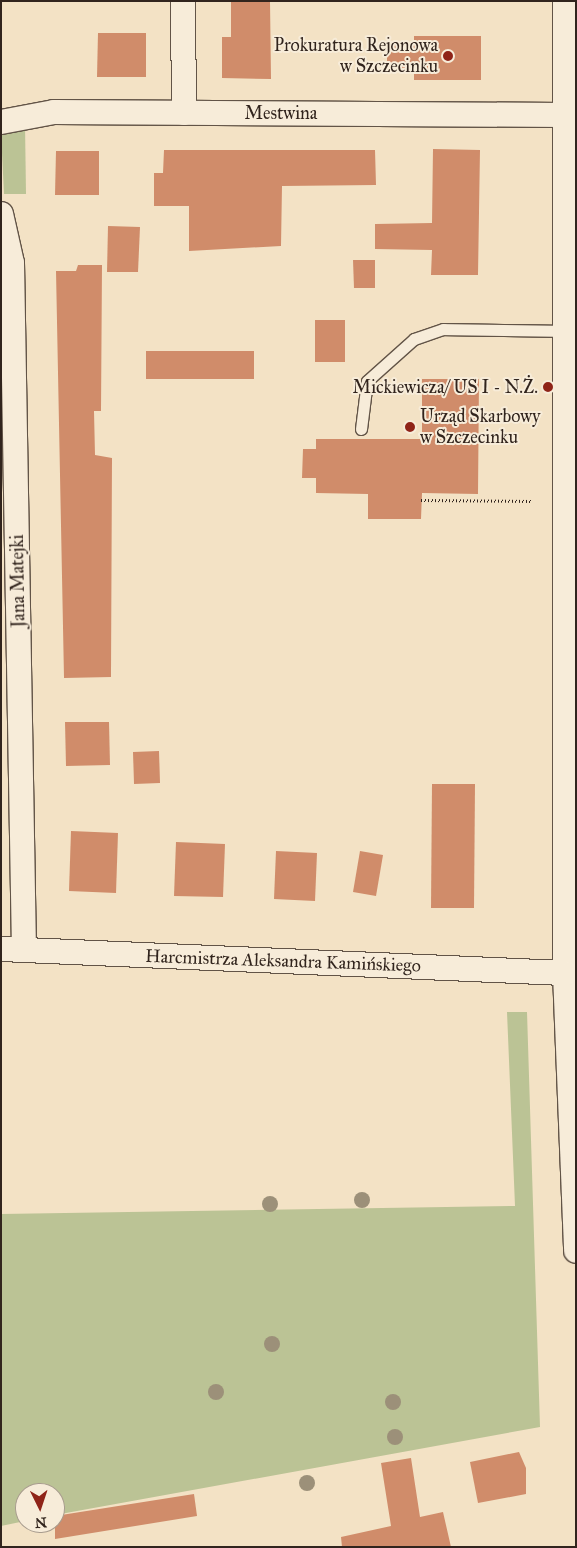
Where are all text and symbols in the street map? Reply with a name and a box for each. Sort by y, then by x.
place label: Prokuratura Rejonowa w Szczecinku [274,35,438,78]
marker: Prokuratura Rejonowa w Szczecinku [442,50,454,62]
street label: Mestwina [245,102,317,124]
place label: Mickiewicza/ US I - N.Ż. [353,376,538,398]
marker: Mickiewicza/ US I - N.Ż. [542,381,554,393]
place label: Urząd Skarbowy w Szczecinku [420,406,541,448]
marker: Urząd Skarbowy w Szczecinku [404,421,416,433]
street label: Jana Matejki [6,534,30,628]
street label: Harcmistrza Aleksandra Kamińskiego [145,945,421,977]
north arrow [15,1483,65,1533]
text: N [34,1514,48,1531]

